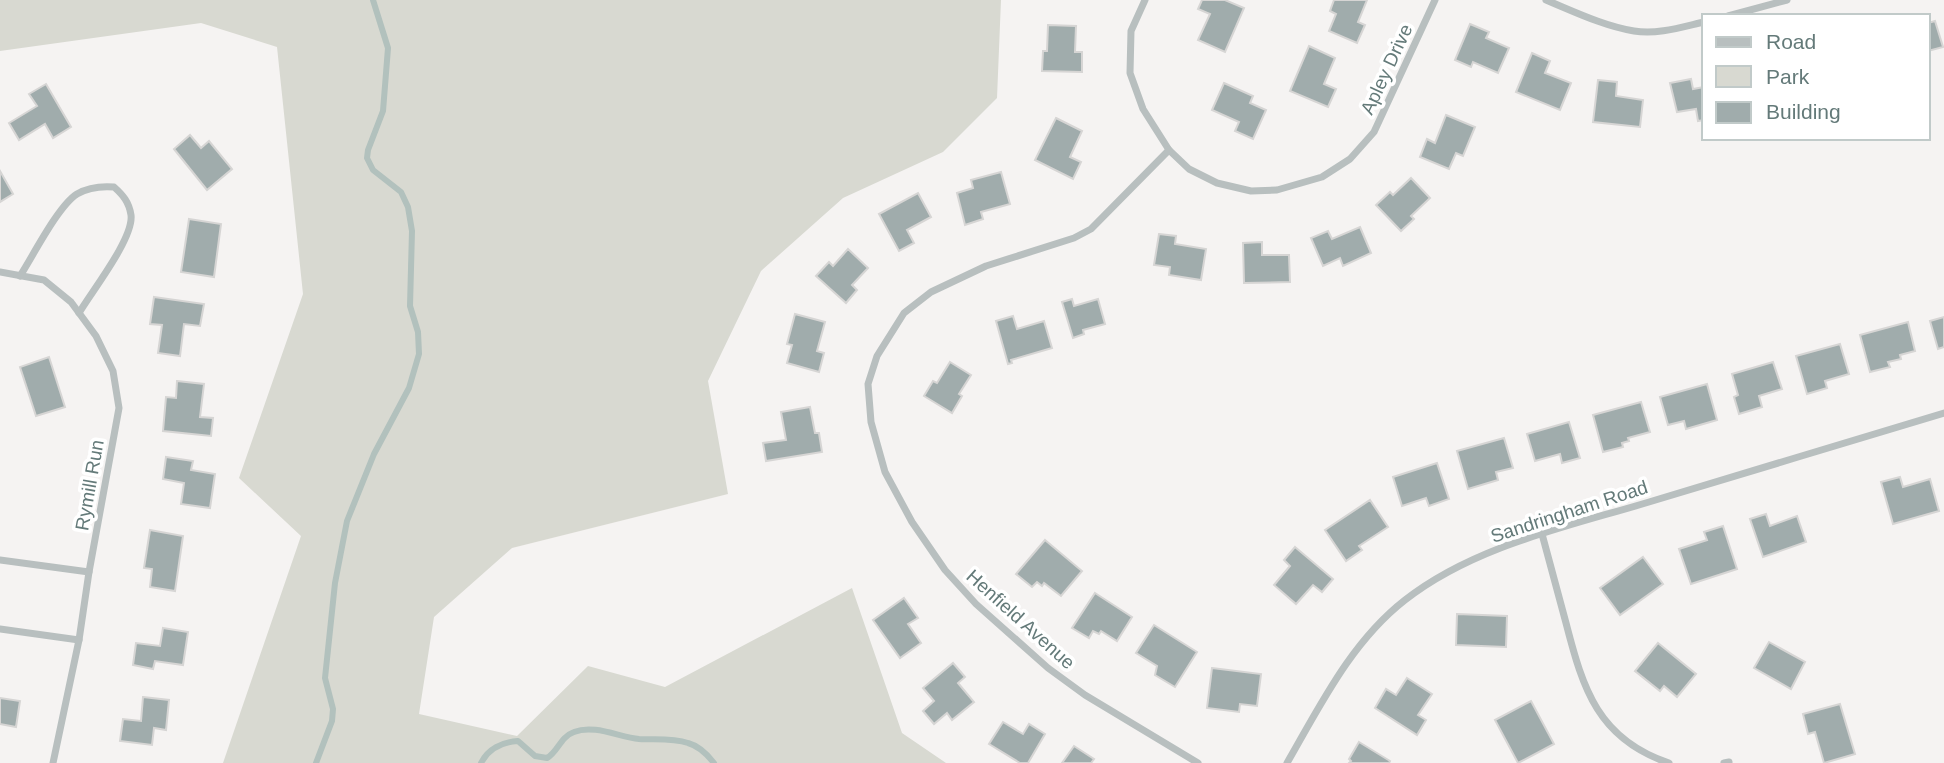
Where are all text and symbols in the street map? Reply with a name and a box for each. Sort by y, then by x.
legend [1702,14,1930,140]
street label: Apley Drive [1356,21,1416,118]
text: Road [1766,30,1816,53]
text: Park [1766,65,1810,88]
text: Building [1766,100,1841,123]
street label: Rymill Run [71,438,108,532]
street label: Sandringham Road [1488,476,1650,547]
street label: Henfield Avenue [962,565,1079,673]

